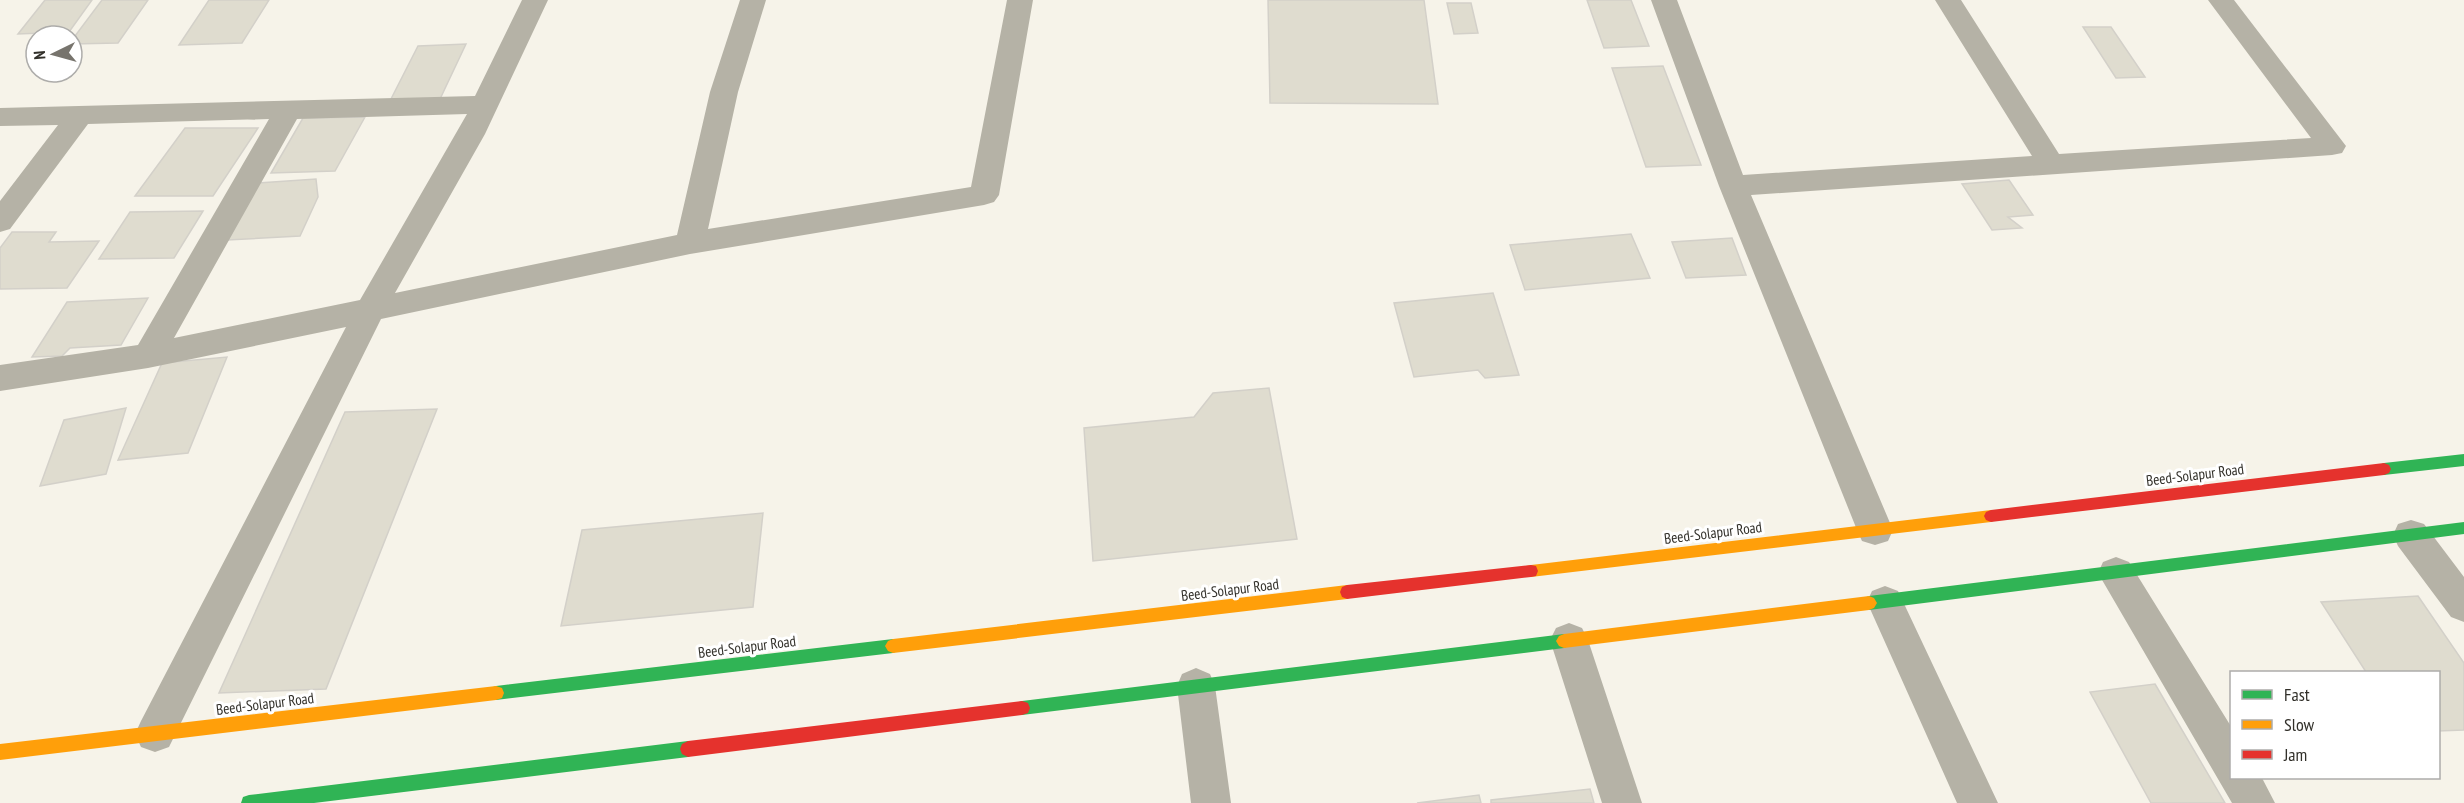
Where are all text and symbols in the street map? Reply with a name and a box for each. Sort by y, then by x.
north arrow [24,24,84,84]
text: N [29,50,49,60]
street label: Beed-Solapur Road [2145,459,2245,490]
street label: Beed-Solapur Road [1663,517,1763,548]
street label: Beed-Solapur Road [1180,574,1280,605]
street label: Beed-Solapur Road [697,631,797,662]
legend [2230,671,2440,779]
text: Fast [2284,683,2310,706]
street label: Beed-Solapur Road [215,688,315,719]
text: Slow [2284,713,2315,736]
text: Jam [2283,743,2307,766]

